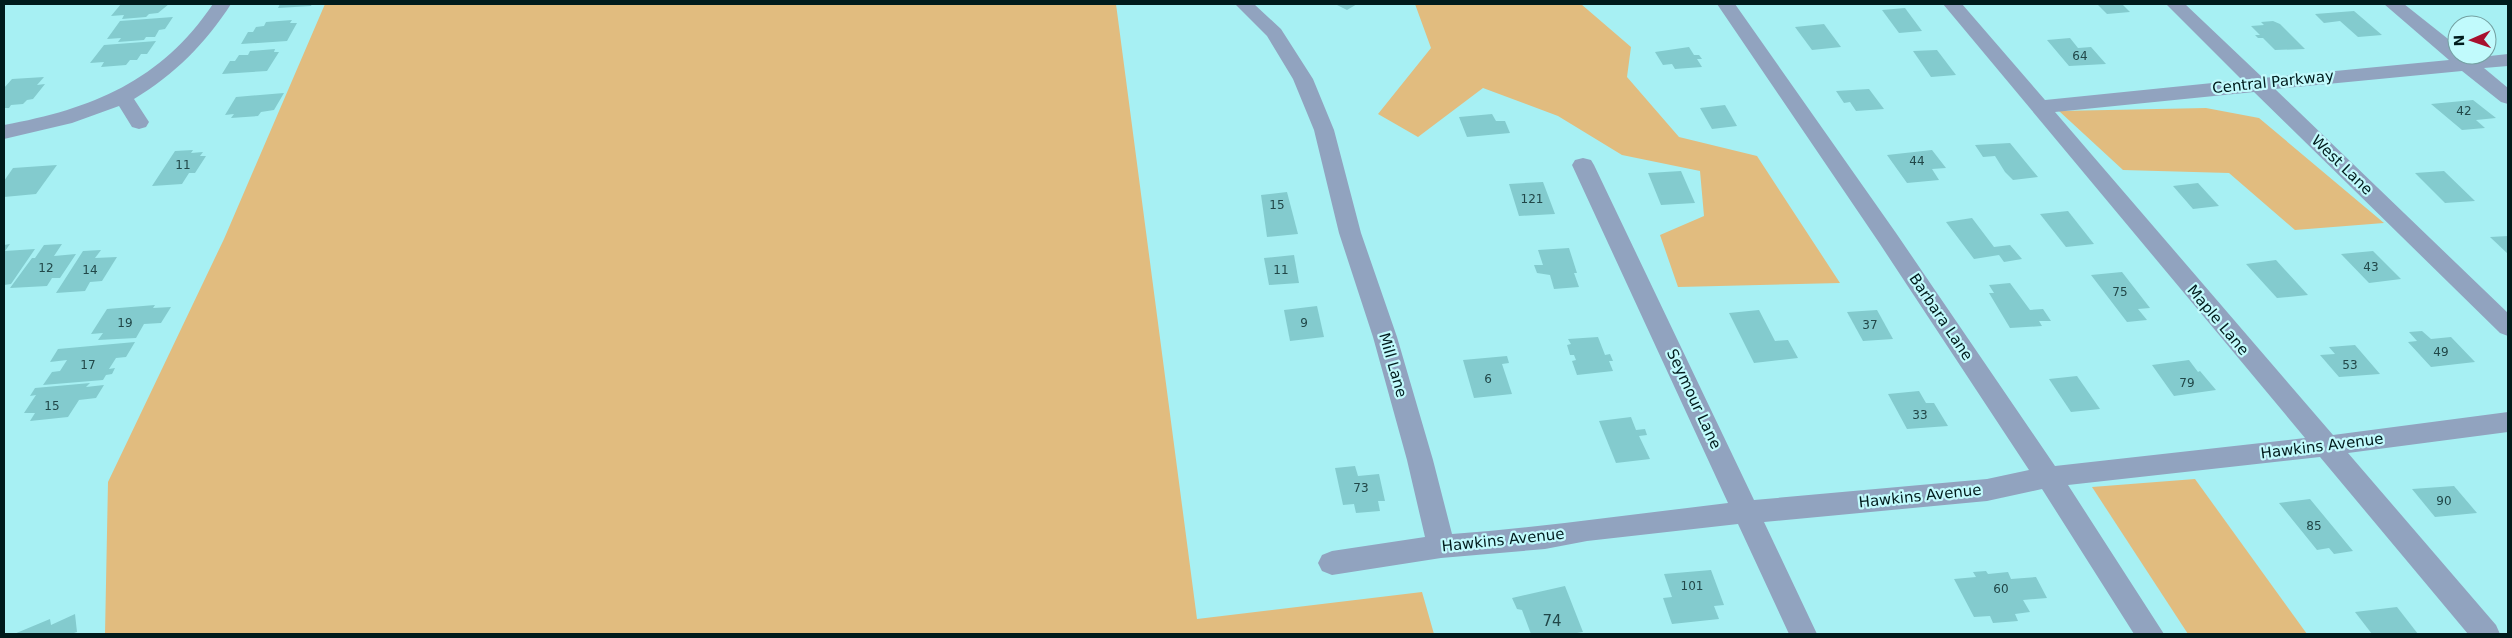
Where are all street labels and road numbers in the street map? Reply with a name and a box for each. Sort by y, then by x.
street label: Central Parkway [2211,67,2335,97]
street label: West Lane [2308,131,2376,199]
street label: Barbara Lane [1905,270,1977,364]
street label: Maple Lane [2183,281,2253,359]
street label: Mill Lane [1375,331,1411,399]
street label: Seymour Lane [1663,346,1725,452]
street label: Hawkins Avenue [2260,430,2384,462]
street label: Hawkins Avenue [1858,481,1982,511]
street label: Hawkins Avenue [1441,525,1565,555]

